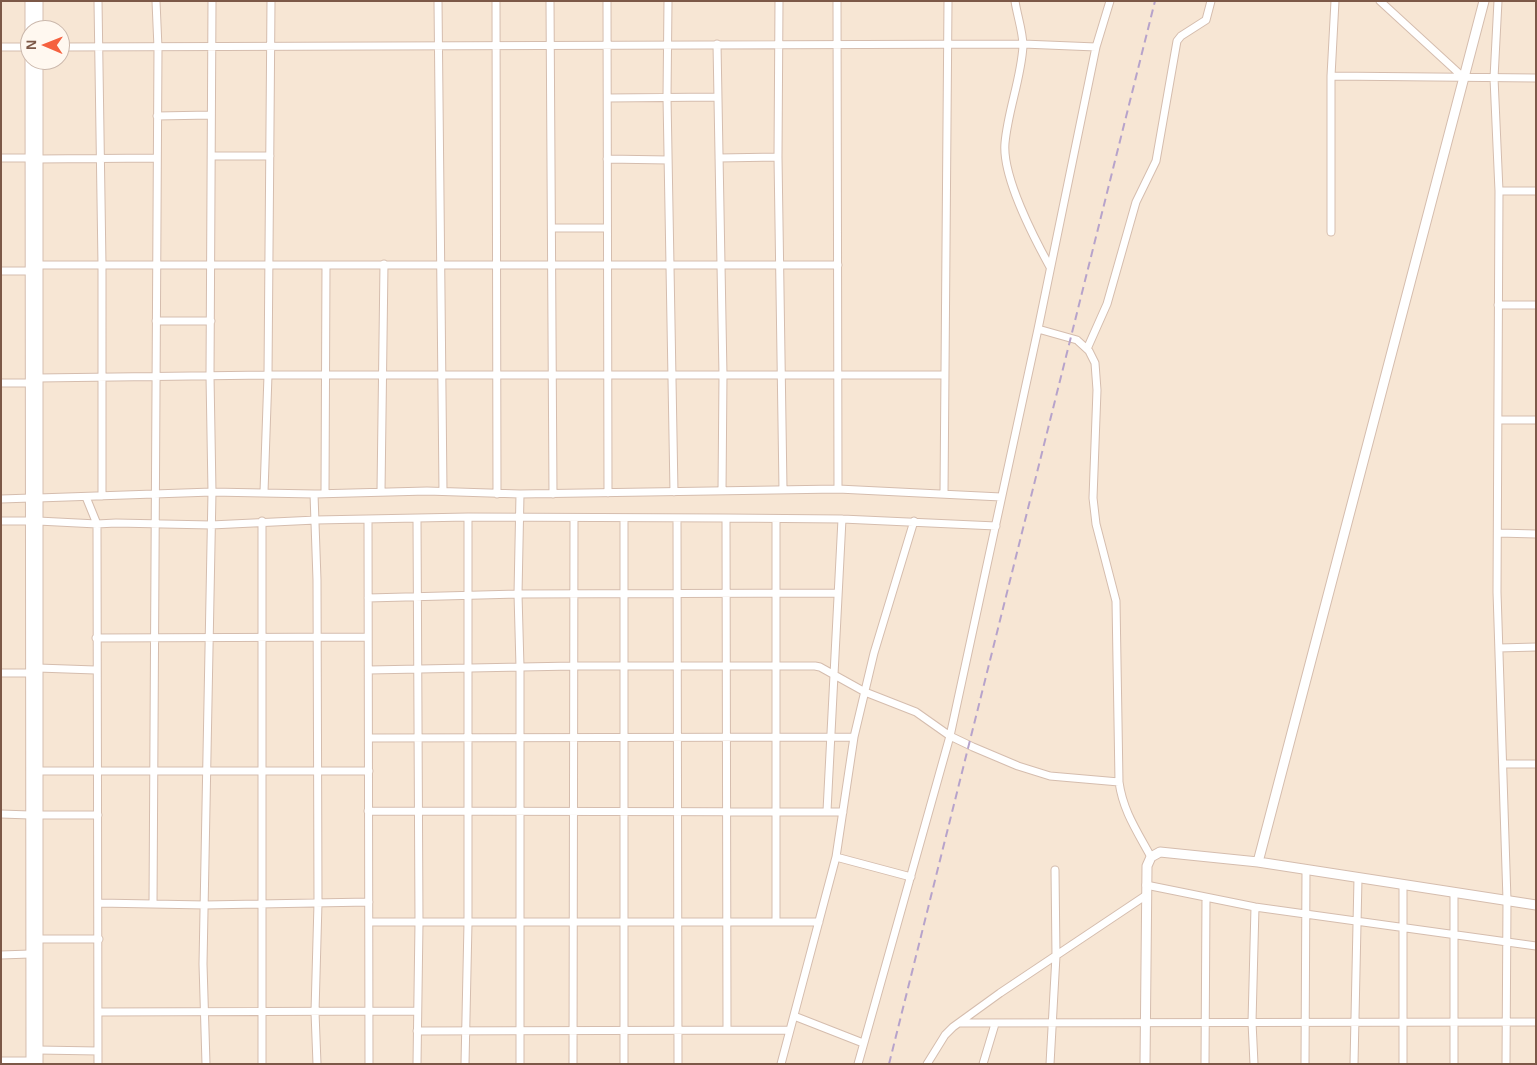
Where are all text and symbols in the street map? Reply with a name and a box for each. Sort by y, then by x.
north arrow [20,20,70,70]
text: N [23,40,39,50]

